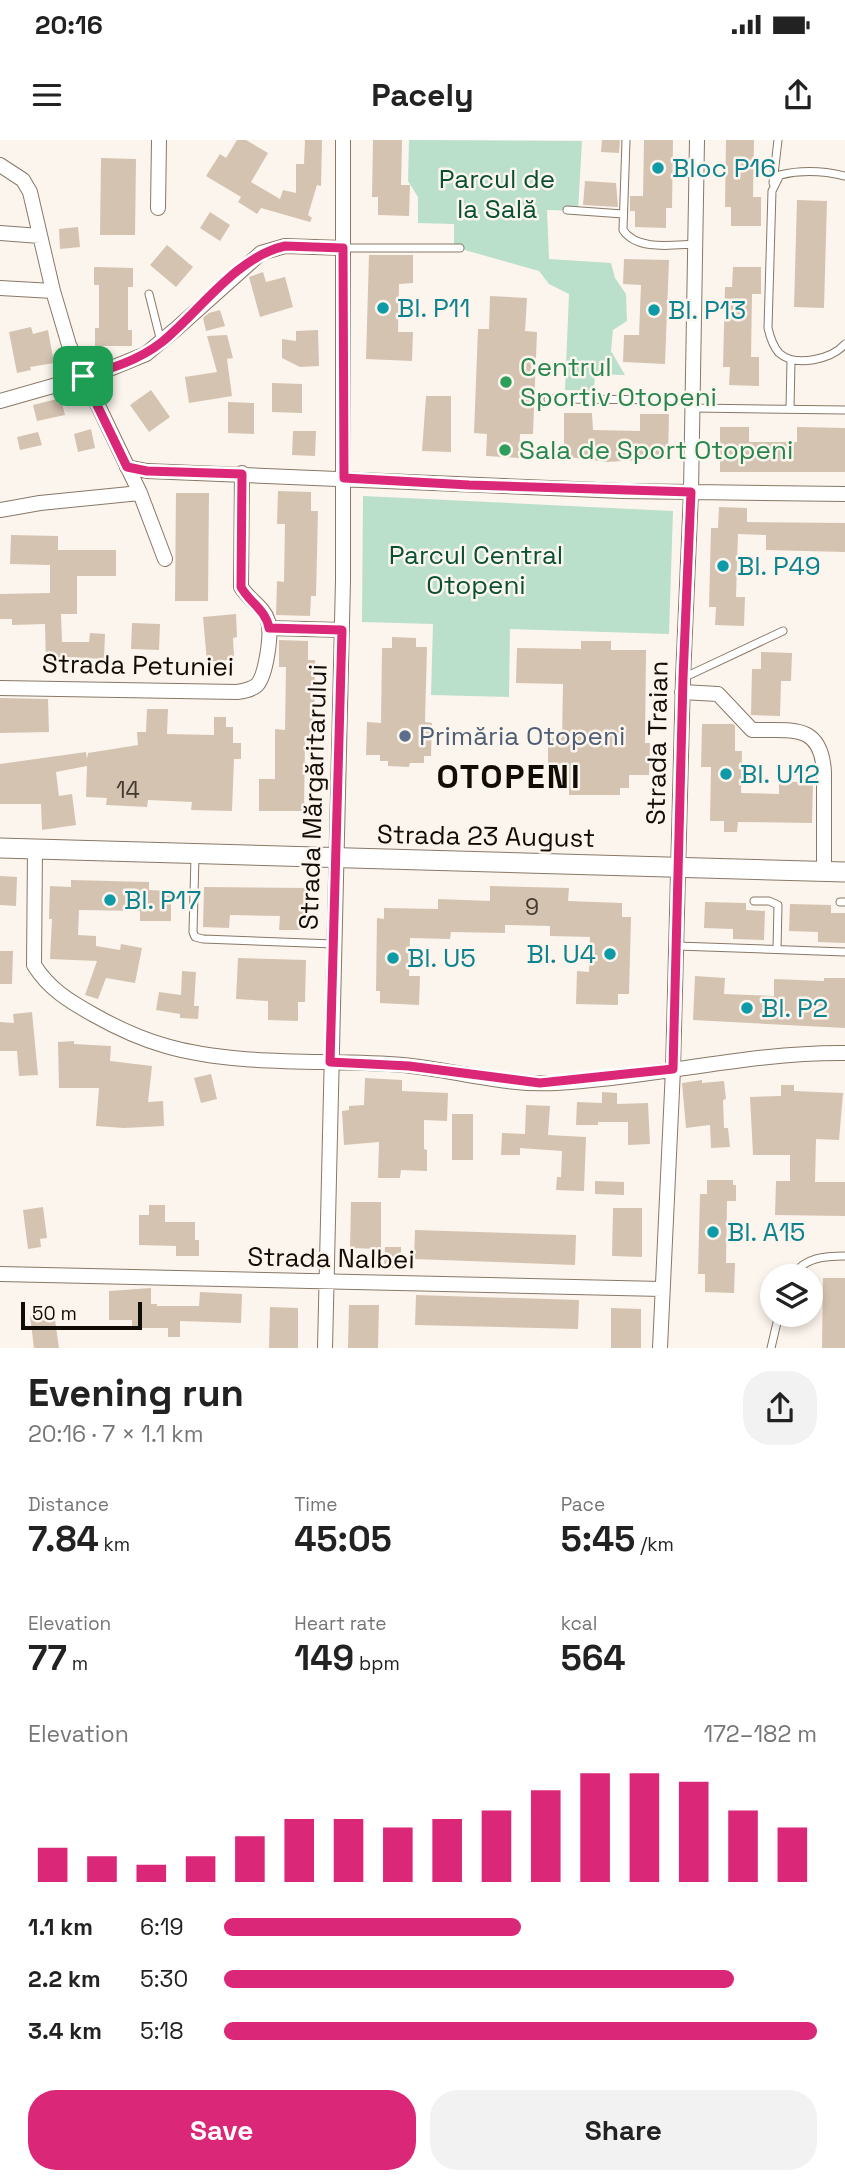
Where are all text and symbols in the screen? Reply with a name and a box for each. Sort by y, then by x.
text: 20:16 [35,8,103,42]
text: Pacely [371,75,474,115]
icon: menu [28,76,66,114]
icon: share [779,76,817,114]
place label: Bloc P16 [672,151,776,185]
marker: Bloc P16 [650,160,666,176]
park label: Parcul de la Sală [439,162,555,226]
place label: Bl. P11 [397,291,470,325]
place label: Bl. P13 [668,293,746,327]
marker: Bl. P11 [375,300,391,316]
marker: Bl. P13 [646,302,662,318]
pin [53,346,113,406]
place label: Centrul Sportiv Otopeni [520,350,717,414]
icon: arrive [64,357,102,395]
marker: Centrul Sportiv Otopeni [498,374,514,390]
place label: Sala de Sport Otopeni [519,433,793,467]
marker: Sala de Sport Otopeni [497,442,513,458]
park label: Parcul Central Otopeni [389,538,563,602]
place label: Bl. P49 [737,549,821,583]
marker: Bl. P49 [715,558,731,574]
street label: Strada Petuniei [42,646,234,684]
street label: Strada Traian [639,660,675,826]
street label: Strada Mărgăritarului [291,663,335,931]
place label: Primăria Otopeni [419,719,625,753]
marker: Primăria Otopeni [397,728,413,744]
district label: OTOPENI [436,756,582,798]
place label: Bl. U12 [740,757,820,791]
marker: Bl. U12 [718,766,734,782]
house number: 14 [116,775,140,805]
street label: Strada 23 August [377,817,595,855]
place label: Bl. P17 [124,883,201,917]
marker: Bl. P17 [102,892,118,908]
house number: 9 [525,892,539,922]
place label: Bl. U4 [526,937,596,971]
place label: Bl. U5 [407,941,476,975]
marker: Bl. U4 [602,946,618,962]
marker: Bl. U5 [385,950,401,966]
place label: Bl. P2 [761,991,828,1025]
marker: Bl. P2 [739,1000,755,1016]
place label: Bl. A15 [727,1215,805,1249]
marker: Bl. A15 [705,1224,721,1240]
street label: Strada Nalbei [247,1240,415,1276]
map controls [760,1264,823,1327]
button: layers [760,1264,823,1327]
scale bar [21,1298,142,1330]
text: 50 m [32,1301,77,1326]
text: Evening run [28,1369,244,1417]
button: share [743,1371,817,1445]
text: 20:16 · 7 × 1.1 km [28,1419,203,1449]
text: Distance [28,1492,109,1517]
text: Time [294,1492,338,1517]
text: Pace [561,1492,605,1517]
text: 7.84 [28,1517,99,1561]
text: 45:05 [294,1517,392,1561]
text: 5:45 [561,1517,635,1561]
text: km [99,1532,130,1557]
text: /km [635,1532,674,1557]
text: Elevation [28,1611,111,1636]
text: Heart rate [294,1611,387,1636]
text: kcal [561,1611,597,1636]
text: 77 [28,1636,67,1680]
text: 149 [294,1636,354,1680]
text: 564 [561,1636,626,1680]
text: m [67,1651,88,1676]
text: bpm [354,1651,400,1676]
text: Elevation [28,1719,129,1749]
text: 172–182 m [703,1719,817,1749]
text: 1.1 km [28,1912,93,1942]
text: 6:19 [140,1912,184,1942]
text: 2.2 km [28,1964,101,1994]
text: 5:30 [140,1964,188,1994]
text: 3.4 km [28,2016,102,2046]
text: 5:18 [140,2016,184,2046]
button: Save [28,2090,416,2170]
button: Share [430,2090,817,2170]

